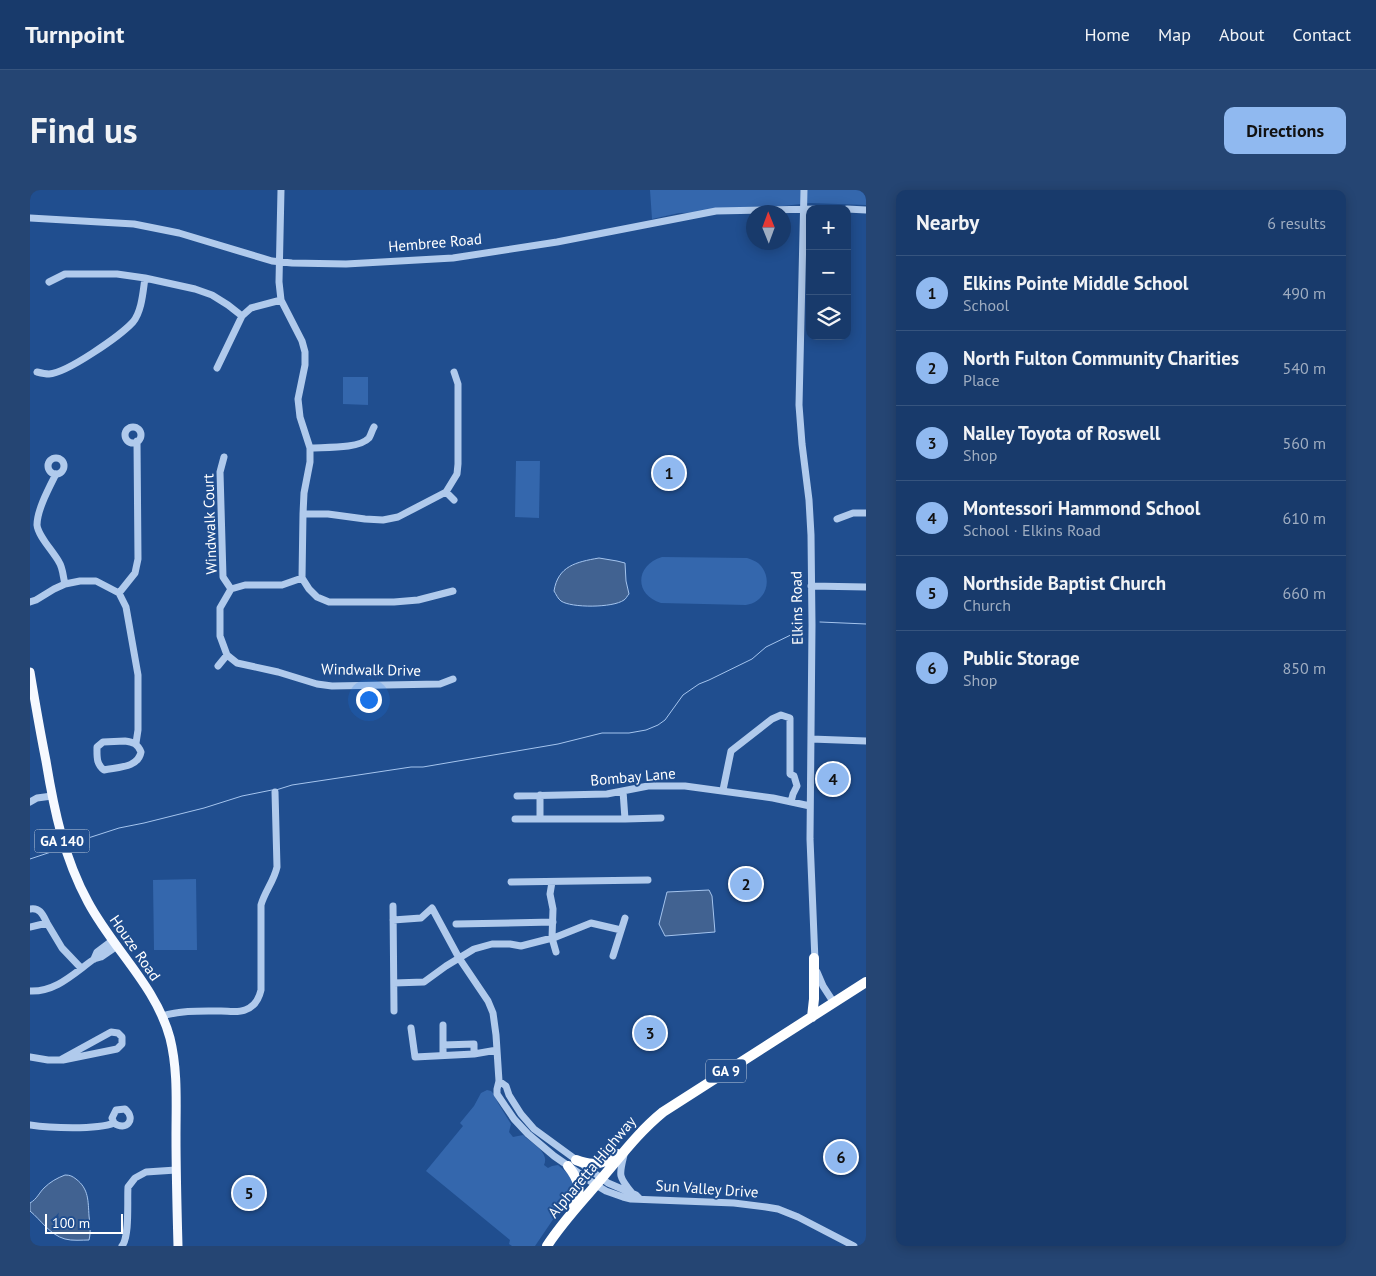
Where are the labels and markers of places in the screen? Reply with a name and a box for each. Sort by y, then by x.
pin: 1 [653,454,685,492]
pin: 4 [817,760,849,798]
pin: 2 [730,865,762,903]
pin: 3 [634,1014,666,1052]
pin: 6 [825,1138,857,1176]
pin: 5 [233,1174,265,1212]

